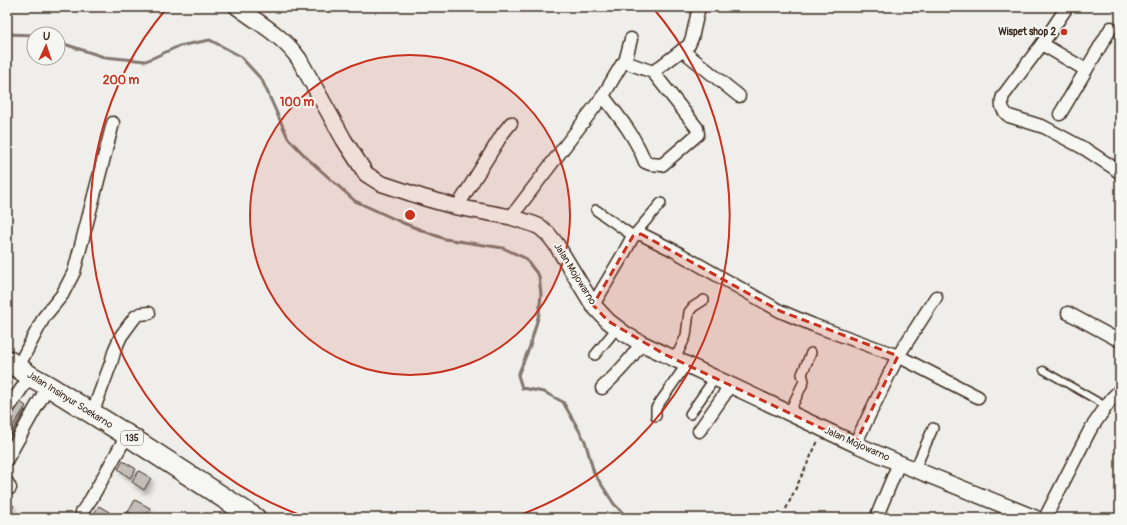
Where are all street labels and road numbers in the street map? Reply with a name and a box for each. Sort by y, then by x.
street label: Jalan Mojowarno [551,241,599,308]
street label: Jalan Insinyur Soekarno [25,369,116,432]
street label: Jalan Mojowarno [822,424,892,464]
road number: 135 [121,431,143,445]

